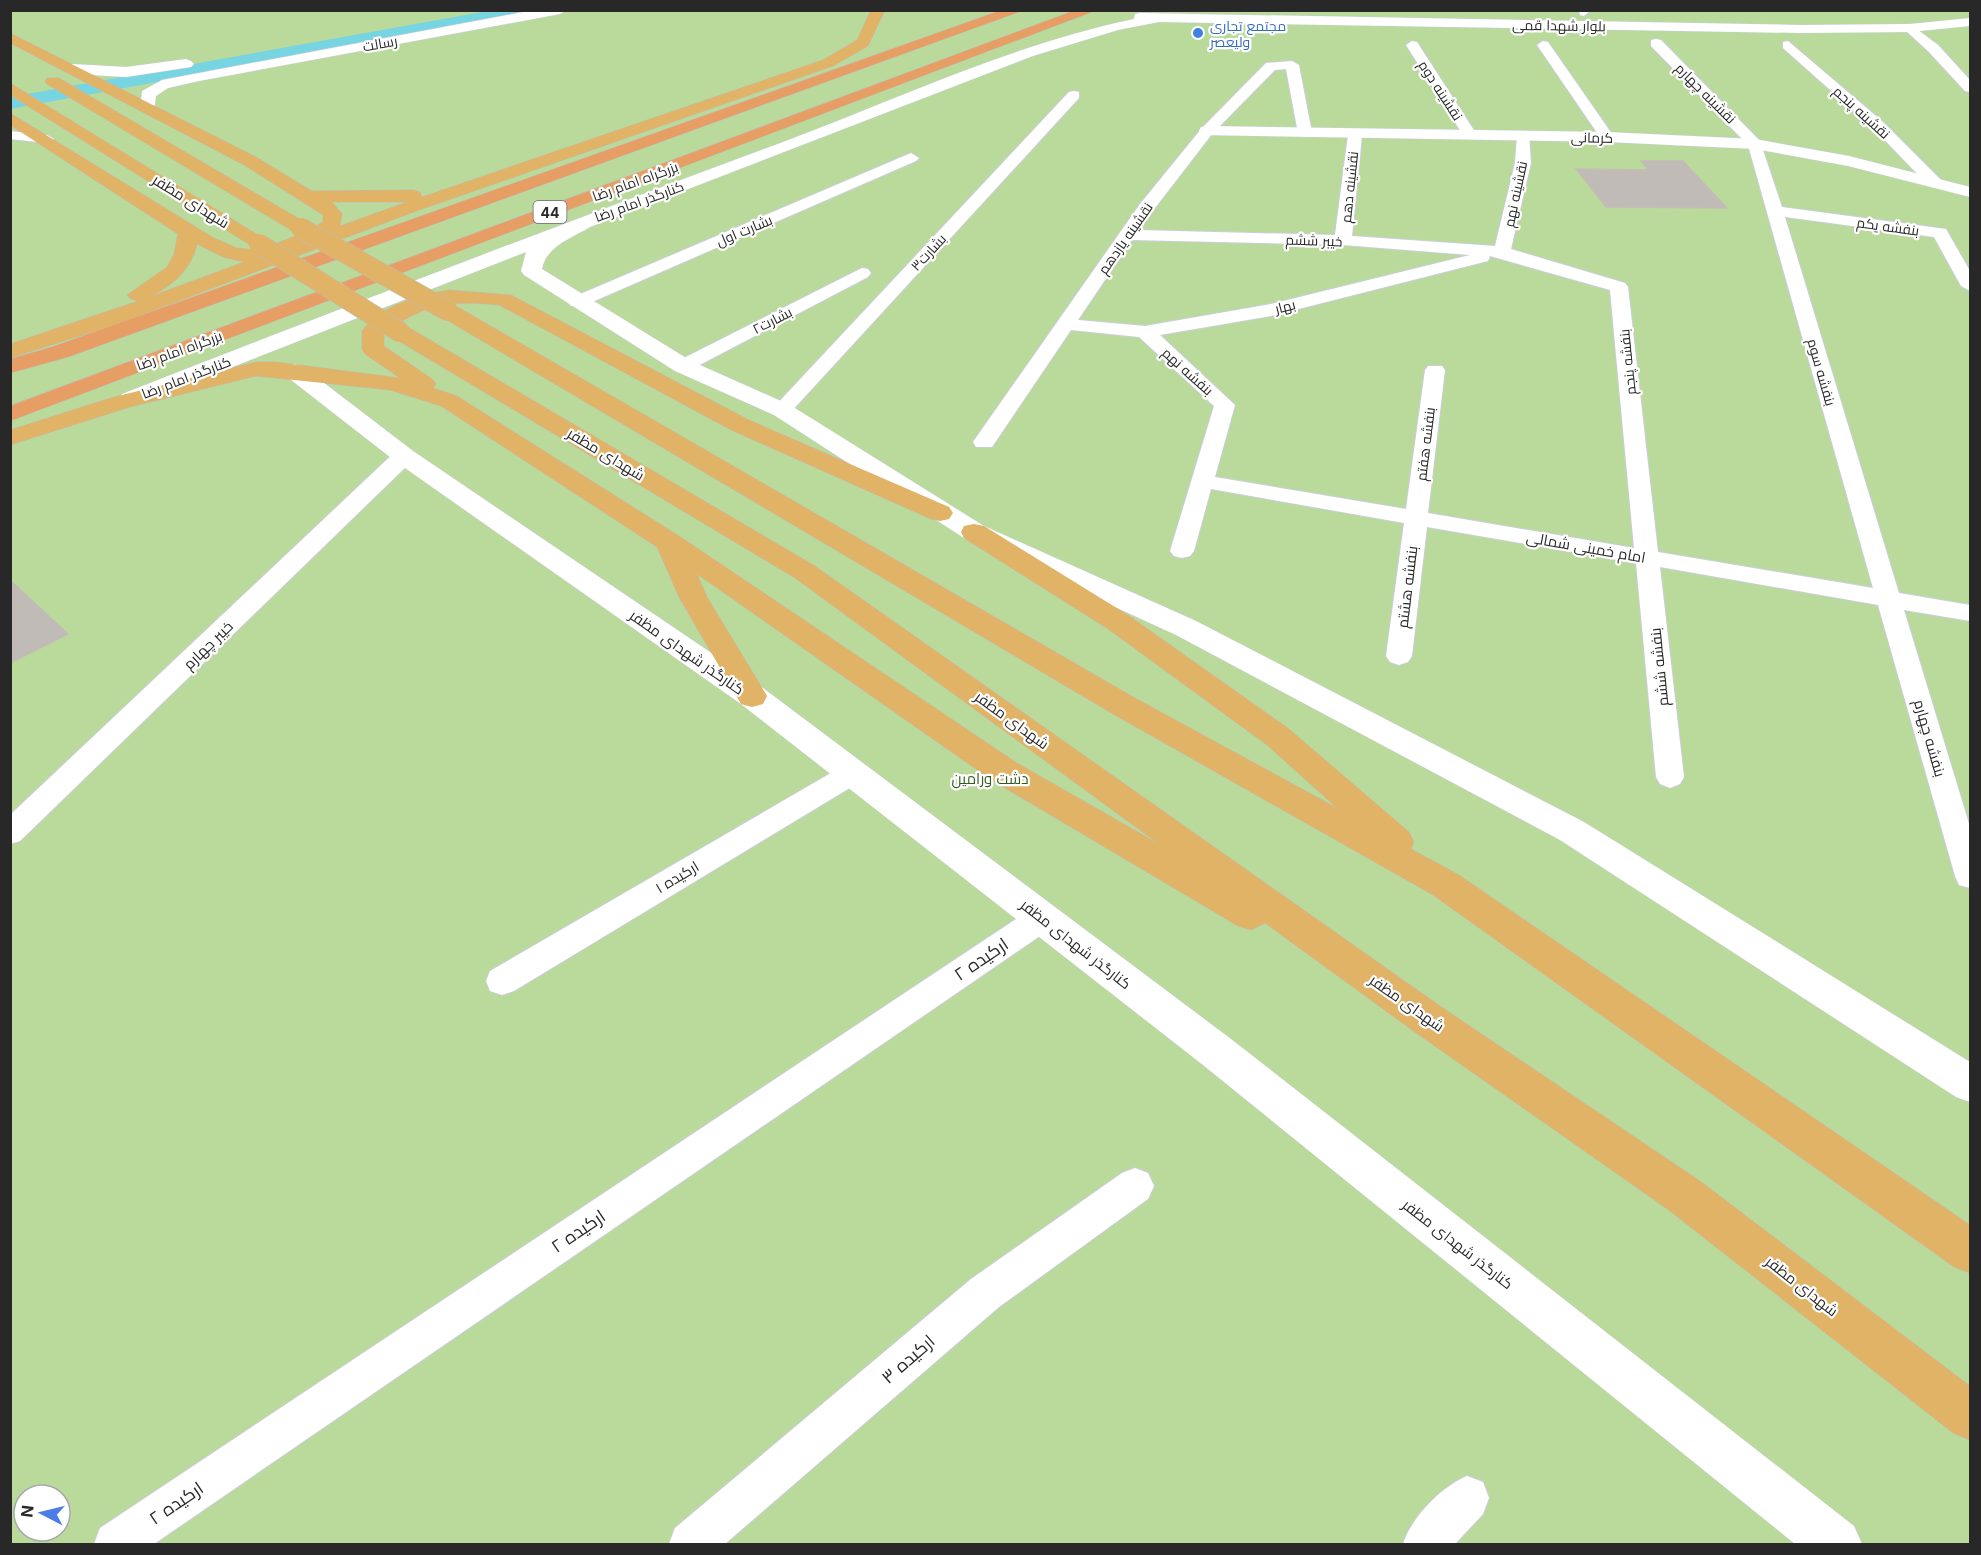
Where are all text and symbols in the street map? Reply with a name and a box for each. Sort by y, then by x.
street label: بلوار شهدا قمی [1512,16,1606,34]
place label: مجتمع تجاری ولیعصر [1209,17,1286,50]
marker: مجتمع تجاری ولیعصر [1191,26,1205,40]
street label: رسالت [361,32,399,54]
street label: نقشینه دوم [1414,57,1467,124]
street label: نقشینه چهارم [1671,59,1740,128]
street label: نقشینه پنجم [1829,82,1894,143]
street label: کرمانی [1571,128,1613,146]
street label: نقشینه دهم [1337,150,1363,224]
street label: بزرگراه امام رضا [590,158,681,206]
street label: نقشینه نهم [1500,159,1532,229]
street label: شهدای مظفر [148,169,233,233]
street label: کنارگذر امام رضا [592,177,687,227]
street label: نقشینه یازدهم [1094,199,1158,278]
road number: 44 [534,201,566,223]
street label: بشارت اول [713,211,775,250]
street label: بنفشه یکم [1855,213,1920,241]
street label: بشارت۳ [907,230,949,274]
street label: خیبر ششم [1285,231,1343,251]
street label: بهار [1272,295,1297,317]
street label: بشارت۲ [749,303,795,337]
street label: بزرگراه امام رضا [134,327,225,375]
street label: بنفشه پنجم [1615,328,1641,396]
street label: بنفشه سوم [1802,336,1840,408]
street label: بنفشه نهم [1158,344,1217,400]
street label: کنارگذر امام رضا [139,352,234,404]
street label: بنفشه هفتم [1412,406,1440,482]
street label: شهدای مظفر [562,423,648,485]
street label: امام خمینی شمالی [1525,527,1647,568]
street label: بنفشه هشتم [1393,545,1422,629]
street label: کنارگذر شهدای مظفر [625,605,748,699]
street label: خیبر چهارم [179,617,238,674]
street label: بنفشه ششم [1645,627,1674,707]
street label: شهدای مظفر [970,686,1053,754]
street label: بنفشه چهارم [1909,697,1950,779]
park label: دشت ورامین [952,769,1028,789]
street label: ارکیده ۱ [652,857,702,897]
street label: کنارگذر شهدای مظفر [1015,894,1135,994]
street label: ارکیده ۲ [950,933,1013,986]
street label: شهدای مظفر [1365,970,1448,1037]
street label: کنارگذر شهدای مظفر [1397,1194,1517,1294]
street label: ارکیده ۲ [547,1205,610,1258]
street label: شهدای مظفر [1760,1251,1842,1321]
street label: ارکیده ۳ [877,1330,940,1389]
street label: ارکیده ۲ [145,1477,208,1530]
north arrow [12,1483,72,1543]
text: N [16,1504,38,1518]

